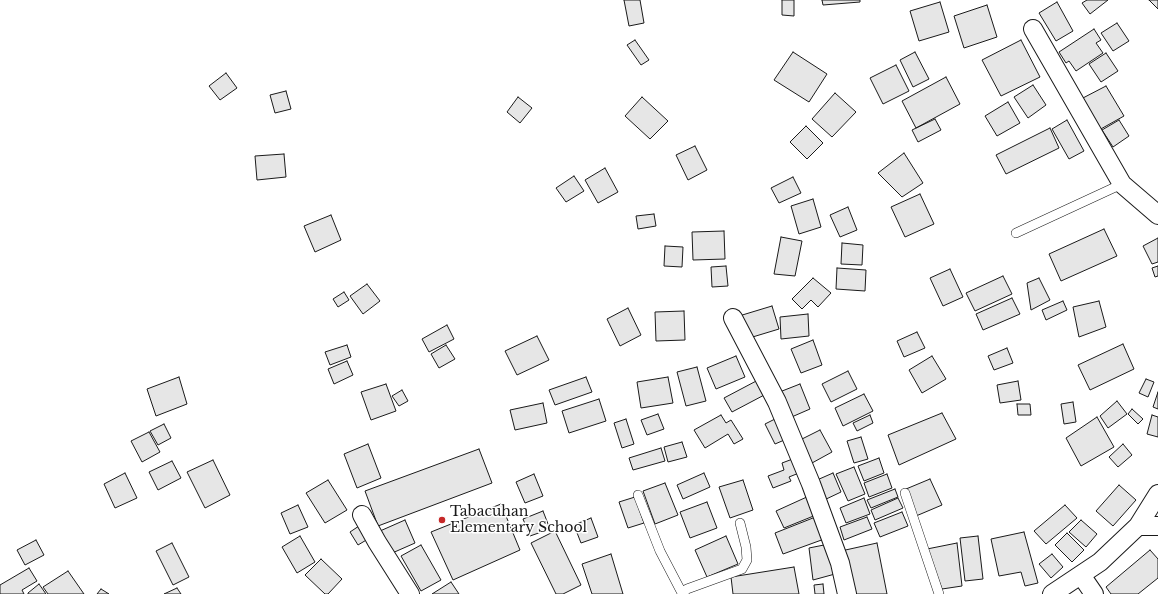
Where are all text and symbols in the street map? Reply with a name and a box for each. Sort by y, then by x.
place label: Tabacuhan Elementary School [450,504,587,536]
marker: Tabacuhan Elementary School [437,515,447,525]

